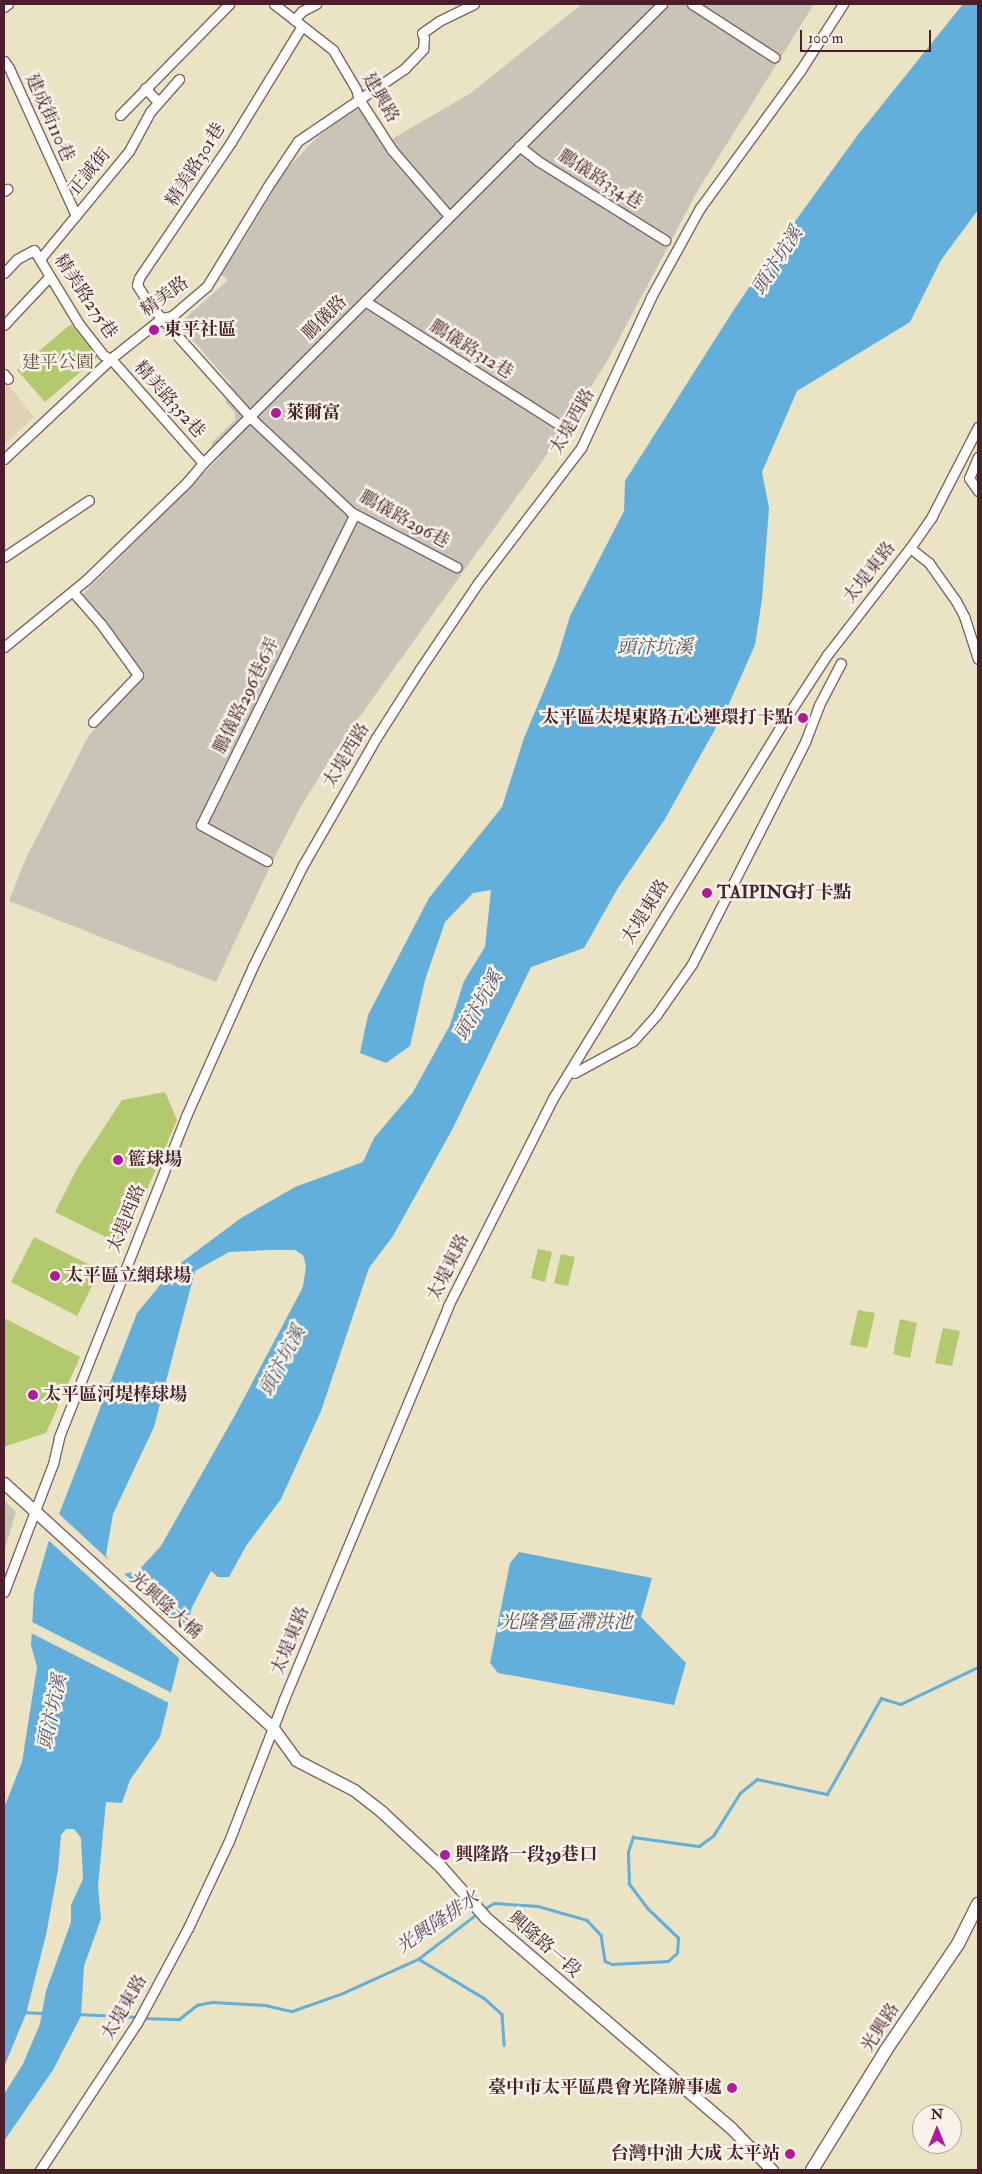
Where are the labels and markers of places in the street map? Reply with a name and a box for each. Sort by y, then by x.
place label: 東平社區 [164,319,236,341]
marker: 東平社區 [148,324,160,336]
place label: 萊爾富 [286,402,340,424]
marker: 萊爾富 [270,407,282,419]
place label: 太平區太堤東路五心連環打卡點 [541,707,793,729]
marker: 太平區太堤東路五心連環打卡點 [797,712,809,724]
place label: TAIPING打卡點 [717,882,851,904]
marker: TAIPING打卡點 [701,887,713,899]
place label: 籃球場 [128,1149,182,1171]
marker: 籃球場 [112,1154,124,1166]
place label: 太平區立網球場 [65,1265,191,1287]
marker: 太平區立網球場 [49,1270,61,1282]
place label: 太平區河堤棒球場 [43,1384,187,1406]
marker: 太平區河堤棒球場 [27,1389,39,1401]
place label: 興隆路一段39巷口 [455,1844,597,1866]
marker: 興隆路一段39巷口 [439,1849,451,1861]
place label: 臺中市太平區農會光隆辦事處 [488,2077,722,2099]
marker: 臺中市太平區農會光隆辦事處 [726,2082,738,2094]
place label: 台灣中油 大成 太平站 [610,2143,780,2165]
marker: 台灣中油 大成 太平站 [784,2148,796,2160]

